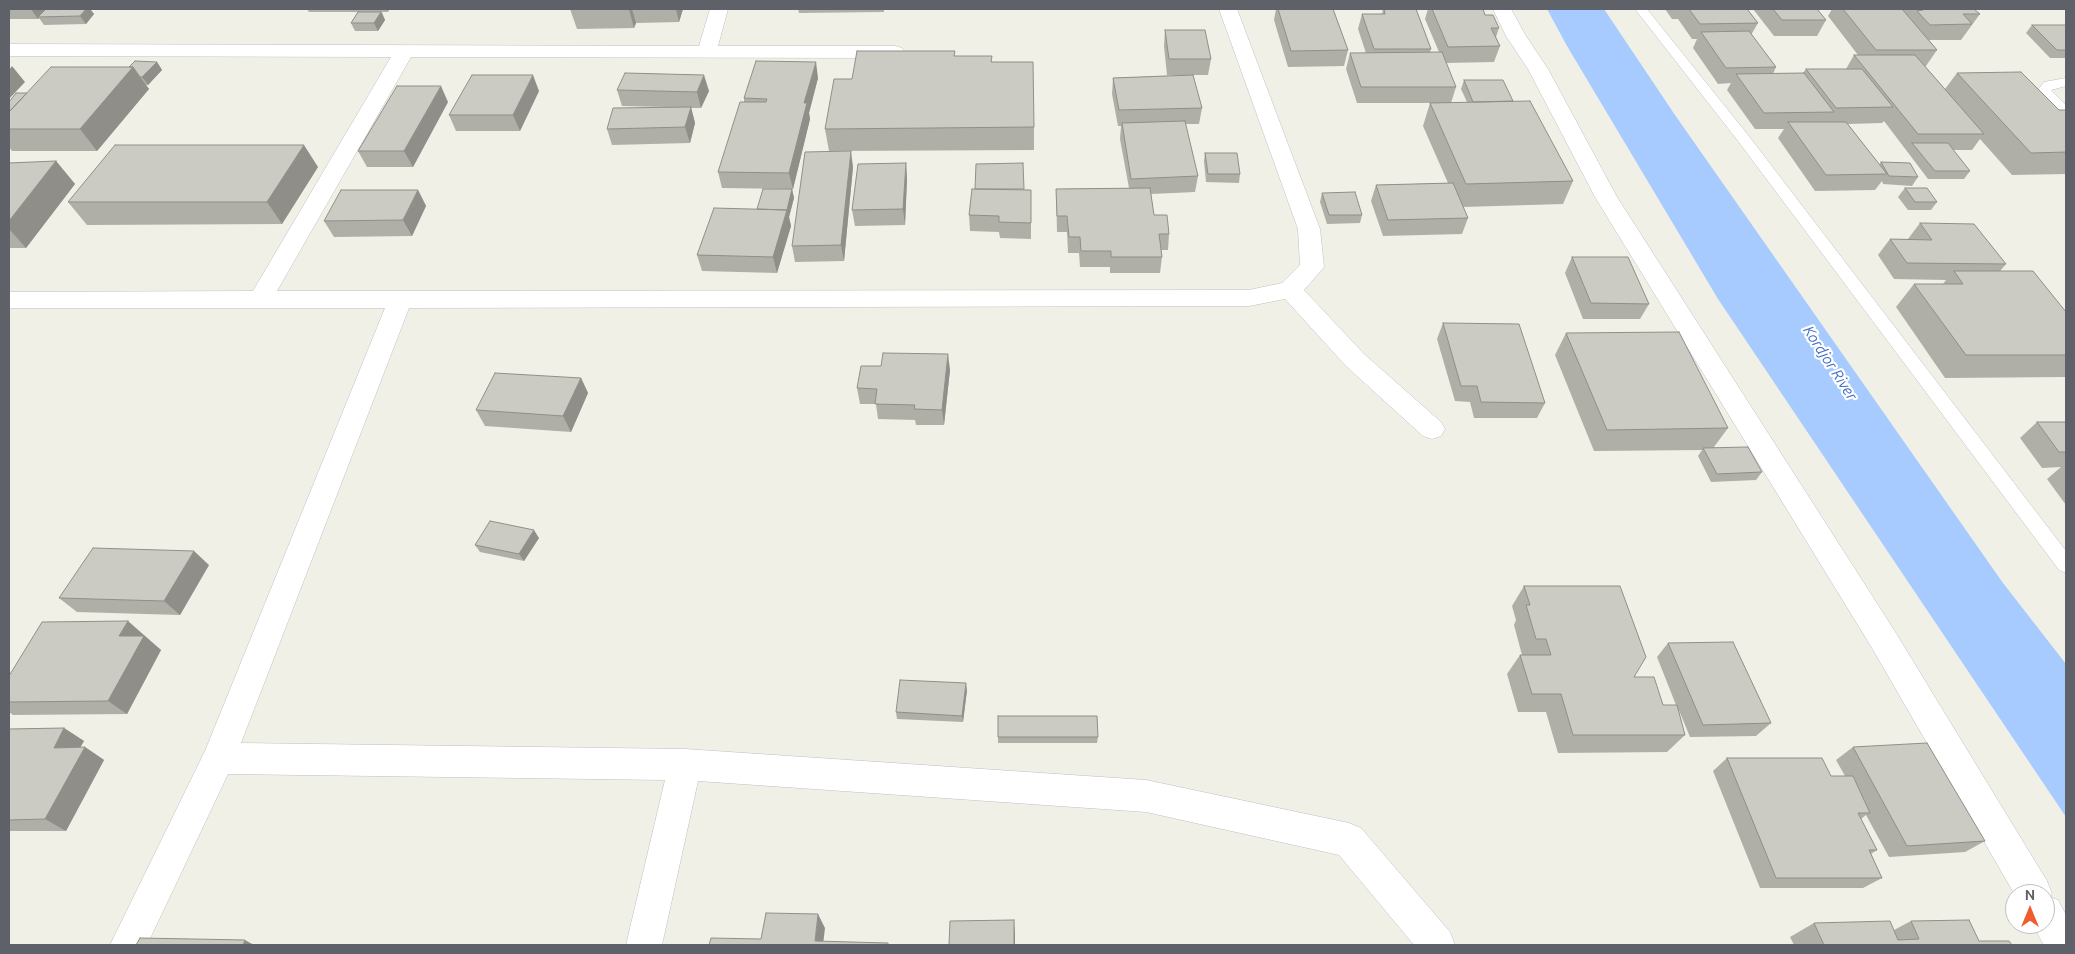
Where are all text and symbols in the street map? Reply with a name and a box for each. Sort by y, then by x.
water label: Kordjor River [1799,322,1861,404]
north arrow [2005,884,2055,934]
text: N [2025,887,2035,903]

